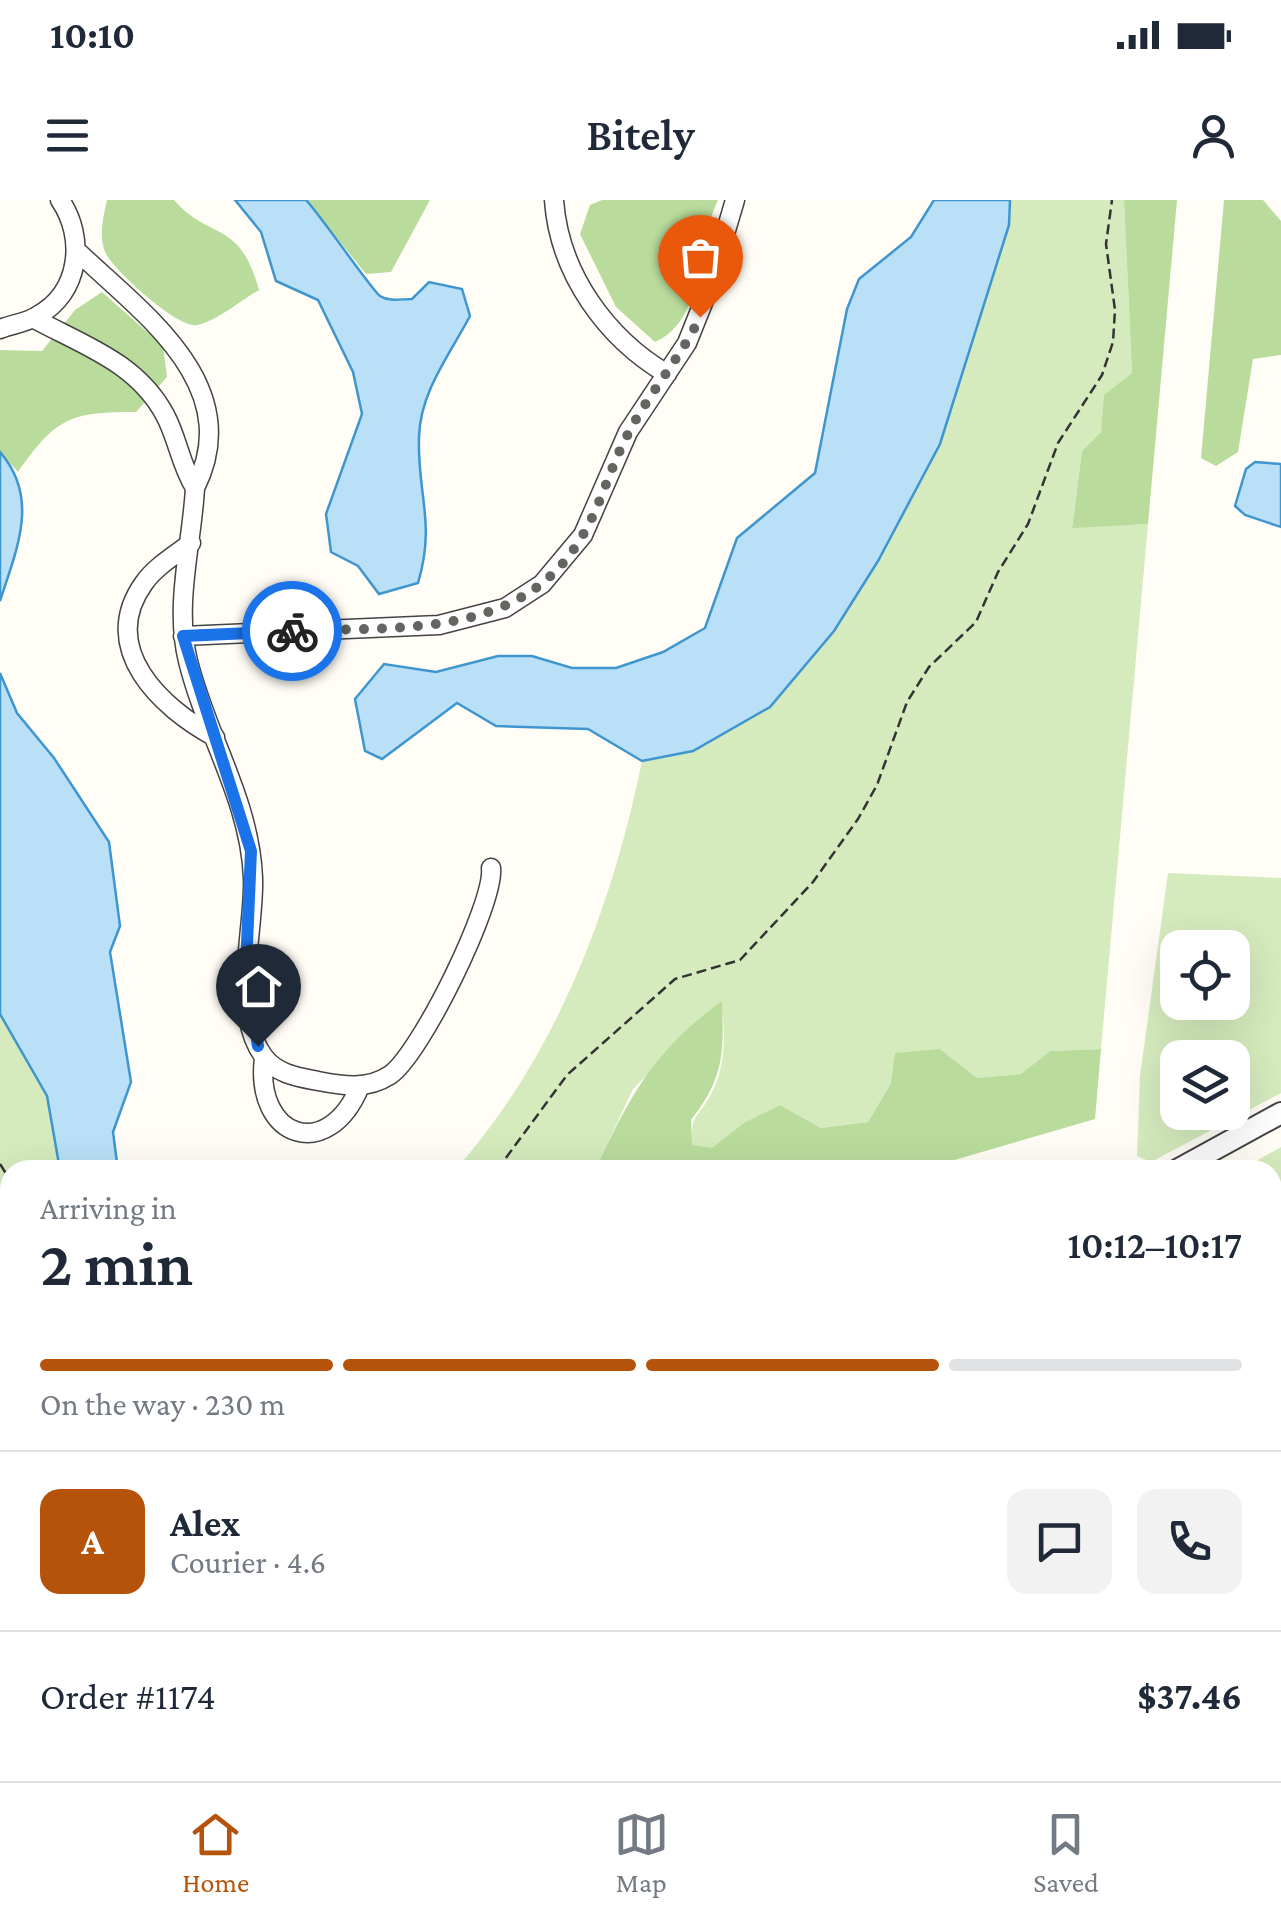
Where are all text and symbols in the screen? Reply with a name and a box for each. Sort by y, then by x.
text: 10:10 [50,14,135,56]
icon: menu [40,108,95,163]
icon: person [1186,108,1241,163]
text: Bitely [586,110,695,160]
pin [658,215,743,318]
icon: bag [673,230,728,285]
courier [242,581,342,681]
icon: bike [265,604,320,659]
map controls [1160,930,1250,1130]
button: locate [1160,930,1250,1020]
pin [216,944,301,1047]
icon: home [231,959,286,1014]
button: layers [1160,1040,1250,1130]
text: Arriving in [40,1190,177,1226]
text: 10:12–10:17 [1067,1224,1242,1266]
text: 2 min [40,1227,193,1299]
text: On the way · 230 m [40,1386,285,1422]
button: chat [1007,1489,1112,1594]
button: phone [1137,1489,1242,1594]
text: Alex [170,1502,240,1544]
text: A [81,1520,104,1562]
text: Courier · 4.6 [170,1544,326,1580]
text: Order #1174 [40,1675,216,1717]
text: $37.46 [1137,1675,1242,1717]
tab: Home [182,1807,249,1898]
tab: Map [614,1807,669,1898]
tab: Saved [1033,1807,1099,1898]

